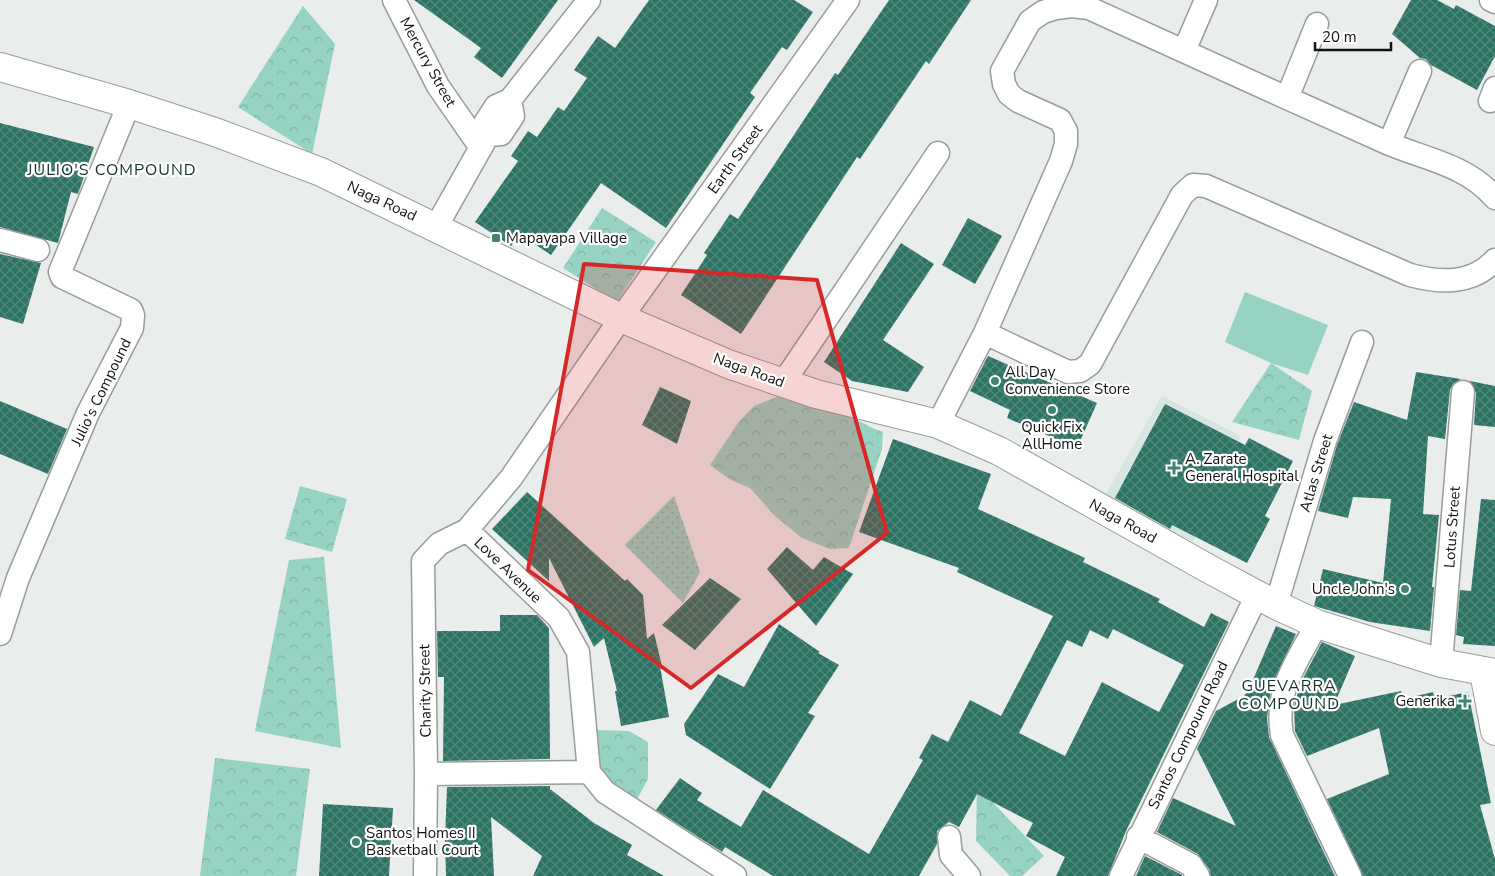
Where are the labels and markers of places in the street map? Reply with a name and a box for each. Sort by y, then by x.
place label: Mapayapa Village [506,228,627,248]
marker: Mapayapa Village [490,232,502,244]
place label: All Day Convenience Store [1005,362,1130,399]
marker: All Day Convenience Store [989,375,1001,387]
marker: Quick Fix AllHome [1046,404,1058,416]
place label: Quick Fix AllHome [1021,417,1083,454]
place label: A. Zarate General Hospital [1185,449,1299,486]
marker: A. Zarate General Hospital [1167,461,1181,475]
place label: Uncle John's [1312,579,1395,599]
marker: Uncle John's [1399,583,1411,595]
place label: Generika [1395,691,1455,711]
marker: Generika [1459,695,1471,707]
place label: Santos Homes II Basketball Court [366,823,479,860]
marker: Santos Homes II Basketball Court [350,836,362,848]

